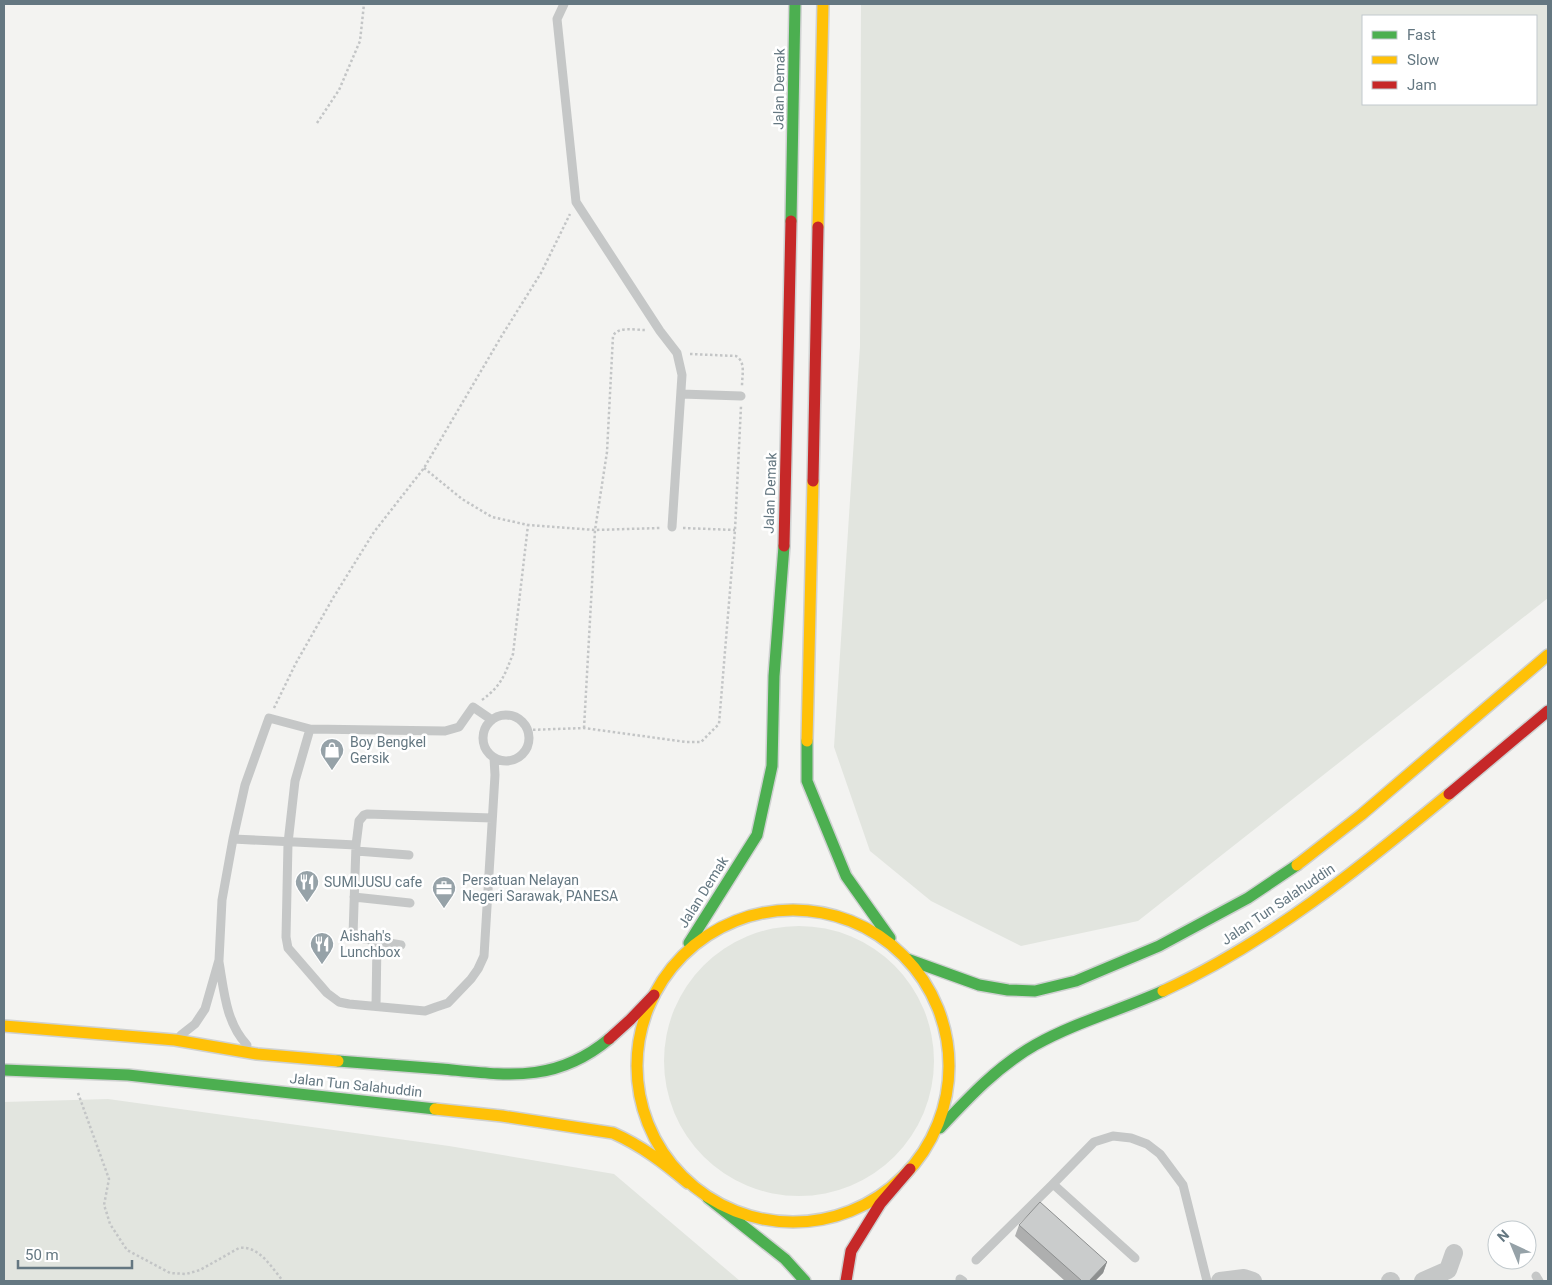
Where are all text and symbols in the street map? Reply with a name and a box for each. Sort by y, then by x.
legend [1362,15,1537,105]
text: Fast [1407,26,1436,44]
street label: Jalan Demak [770,47,788,130]
text: Slow [1407,51,1439,69]
text: Jam [1407,76,1437,94]
street label: Jalan Demak [761,451,779,534]
place label: Boy Bengkel Gersik [350,734,426,766]
shop icon: Boy Bengkel Gersik [319,737,345,771]
street label: Jalan Demak [675,853,732,931]
street label: Jalan Tun Salahuddin [1218,860,1338,948]
restaurant icon: SUMIJUSU cafe [294,869,320,903]
place label: Persatuan Nelayan Negeri Sarawak, PANESA [462,872,618,904]
place label: SUMIJUSU cafe [324,874,422,890]
office icon: Persatuan Nelayan Negeri Sarawak, PANESA [431,875,457,909]
place label: Aishah's Lunchbox [340,928,400,960]
restaurant icon: Aishah's Lunchbox [309,931,335,965]
street label: Jalan Tun Salahuddin [289,1070,423,1100]
north arrow [1487,1220,1537,1270]
text: N [1494,1226,1512,1245]
scale bar [18,1238,131,1270]
text: 50 m [25,1246,59,1264]

